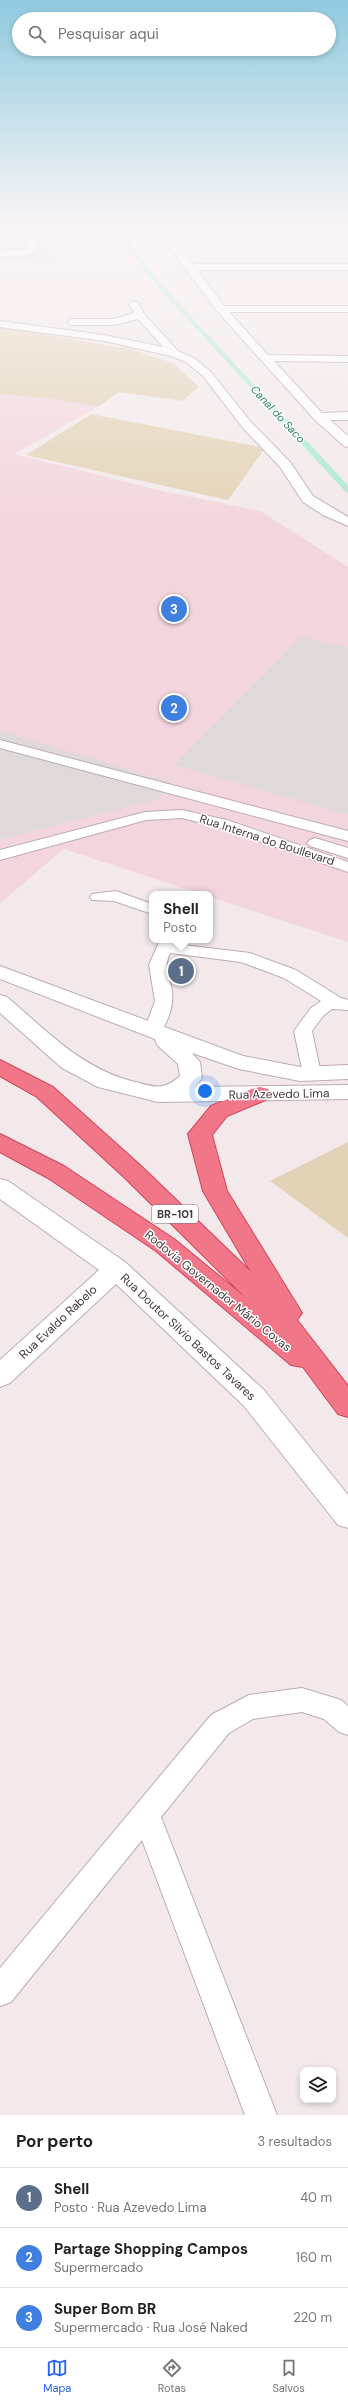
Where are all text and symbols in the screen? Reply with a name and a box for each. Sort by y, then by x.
search box [12,12,336,56]
icon: search [26,23,48,45]
text: Pesquisar aqui [58,24,159,44]
water label: Canal do Saco [248,382,309,446]
pin: 3 [161,594,187,624]
pin: 2 [161,693,187,723]
street label: Rua Interna do Boullevard [197,811,337,869]
popup [149,891,213,943]
text: Shell [163,899,199,919]
text: Posto [163,919,197,936]
pin: 1 [168,956,194,986]
your location [195,1081,215,1101]
street label: Rua Azevedo Lima [228,1085,330,1103]
road number: BR-101 [152,1205,198,1223]
street label: Rodovia Governador Mário Covas [141,1227,295,1355]
street label: Rua Doutor Silvio Bastos Tavares [117,1270,259,1404]
street label: Rua Evaldo Rabelo [16,1282,100,1362]
map controls [300,2067,336,2103]
button: layers [300,2067,336,2103]
text: Por perto [16,2130,93,2152]
text: 3 resultados [257,2133,332,2150]
text: Shell [54,2179,89,2199]
text: 1 [27,2189,31,2206]
text: 40 m [300,2189,332,2206]
text: Posto · Rua Azevedo Lima [54,2199,207,2216]
text: Partage Shopping Campos [54,2239,248,2259]
text: 2 [25,2249,33,2266]
text: 160 m [296,2249,332,2266]
text: Supermercado [54,2259,143,2276]
text: Super Bom BR [54,2299,156,2319]
text: 3 [25,2309,33,2326]
text: 220 m [293,2309,332,2326]
text: Supermercado · Rua José Naked [54,2319,248,2336]
tab: Mapa [43,2357,71,2395]
tab: Rotas [158,2357,186,2395]
tab: Salvos [272,2357,305,2395]

